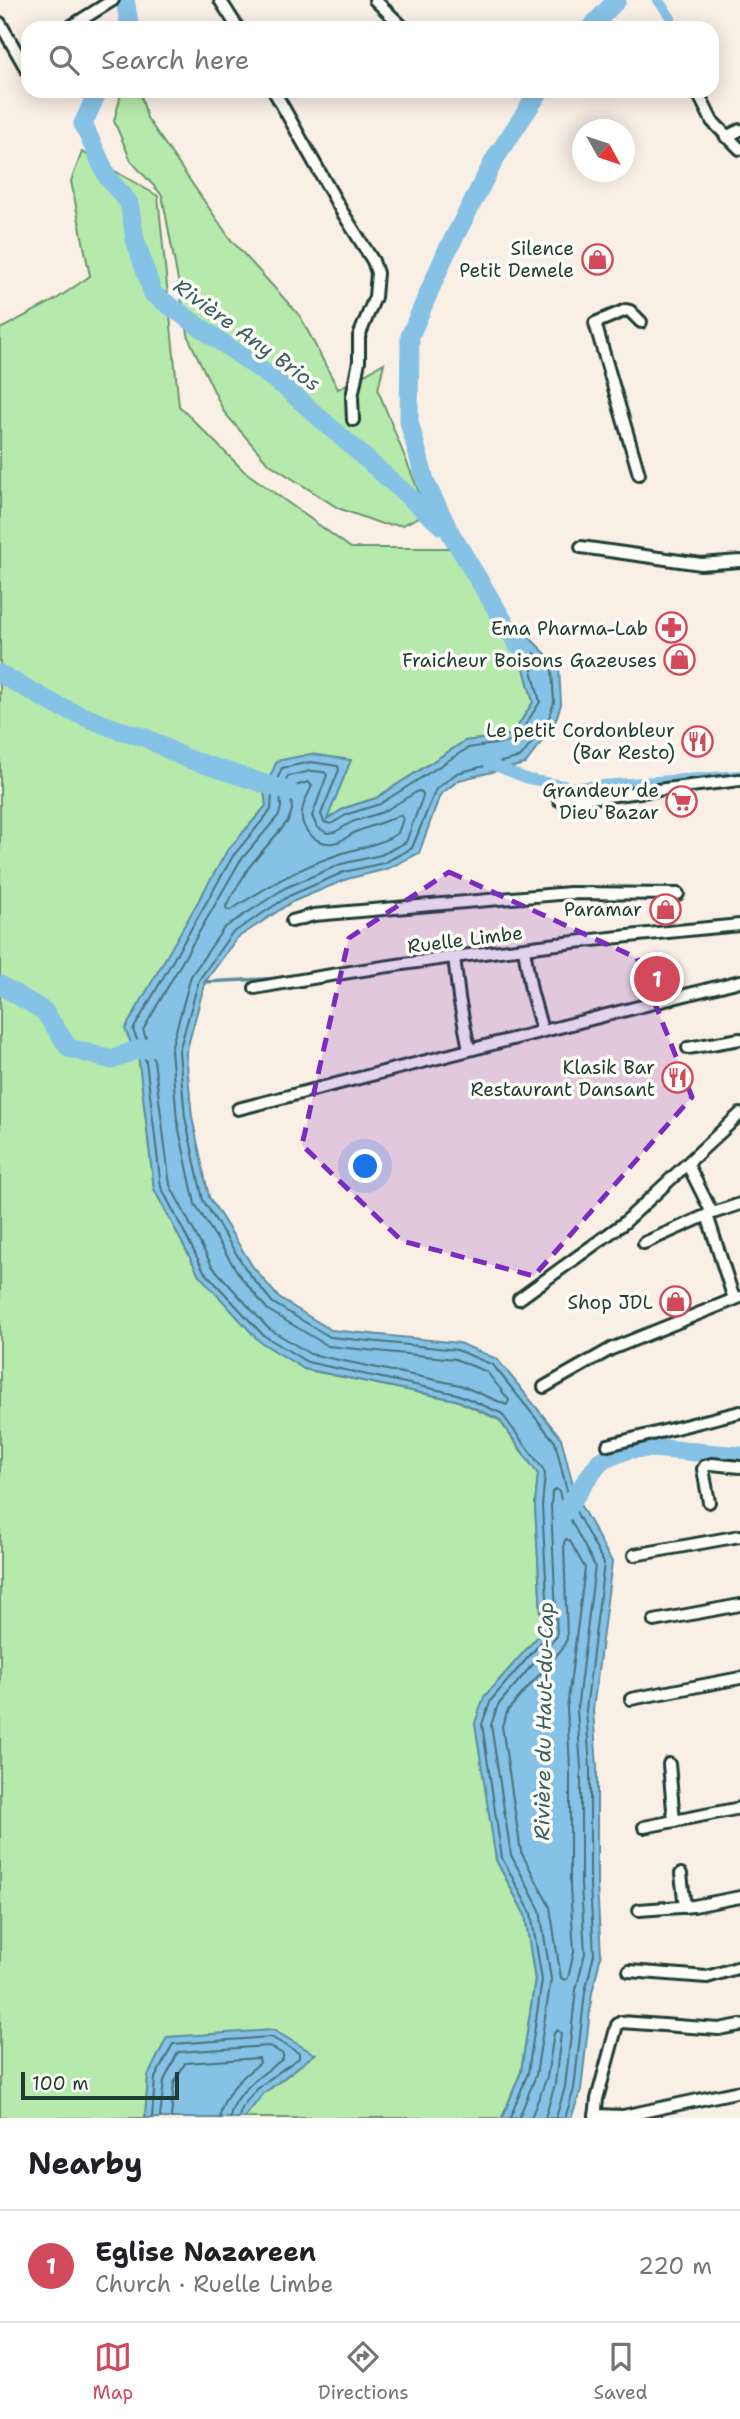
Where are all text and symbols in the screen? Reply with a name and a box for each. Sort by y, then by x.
search box [21,21,719,98]
icon: search [45,41,83,79]
text: Search here [101,42,250,77]
north arrow [572,119,635,182]
place label: Silence Petit Demele [459,236,574,283]
shop icon: Silence Petit Demele [580,242,614,276]
water label: Rivière Any Brios [168,272,326,398]
pharmacy icon: Ema Pharma-Lab [654,611,688,645]
place label: Ema Pharma-Lab [491,616,648,641]
shop icon: Fraicheur Boisons Gazeuses [663,643,697,677]
place label: Fraicheur Boisons Gazeuses [402,648,657,673]
place label: Le petit Cordonbleur (Bar Resto) [486,718,675,765]
restaurant icon: Le petit Cordonbleur (Bar Resto) [681,724,715,758]
place label: Grandeur de Dieu Bazar [542,778,659,825]
supermarket icon: Grandeur de Dieu Bazar [665,784,699,818]
shop icon: Paramar [648,892,682,926]
place label: Paramar [564,897,642,922]
street label: Ruelle Limbe [406,920,524,959]
pin: 1 [634,953,680,1005]
place label: Klasik Bar Restaurant Dansant [471,1055,655,1102]
restaurant icon: Klasik Bar Restaurant Dansant [661,1061,695,1095]
your location [348,1149,382,1183]
shop icon: Shop JDL [659,1285,693,1319]
place label: Shop JDL [568,1290,653,1315]
water label: Rivière du Haut-du-Cap [528,1601,560,1841]
scale bar [21,2069,178,2101]
text: 100 m [32,2071,89,2096]
text: Nearby [28,2143,143,2184]
text: Eglise Nazareen [95,2234,316,2269]
text: 1 [46,2251,56,2281]
text: 220 m [638,2251,712,2281]
text: Church · Ruelle Limbe [95,2269,333,2299]
tab: Map [92,2338,133,2405]
tab: Directions [318,2338,409,2405]
tab: Saved [594,2338,648,2405]

